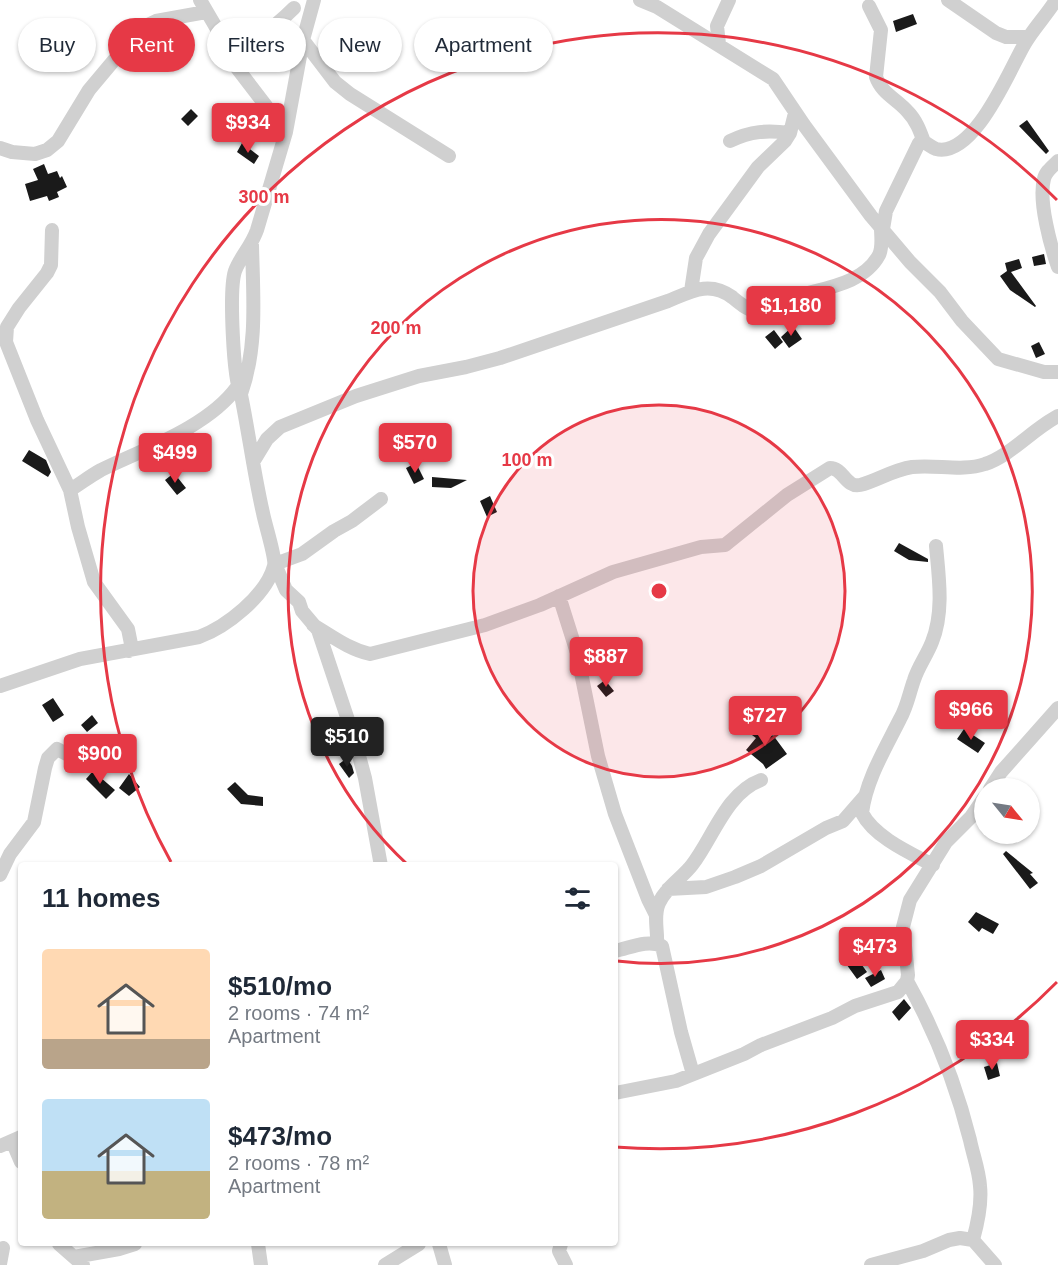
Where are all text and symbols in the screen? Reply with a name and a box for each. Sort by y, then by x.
chip: Buy [18,18,96,72]
chip: Rent [108,18,195,72]
chip: Filters [207,18,306,72]
chip: New [318,18,402,72]
chip: Apartment [414,18,553,72]
pin: $934 [212,103,284,154]
text: $934 [226,111,270,133]
text: 300 m [238,187,290,207]
pin: $1,180 [742,286,840,337]
text: $1,180 [760,294,822,316]
text: 200 m [370,318,422,338]
pin: $570 [379,423,451,474]
text: $570 [393,431,437,453]
pin: $499 [139,433,211,484]
text: $499 [153,441,197,463]
text: 100 m [501,450,553,470]
centre of rings [649,581,669,601]
pin: $887 [570,637,642,688]
text: $887 [584,645,628,667]
pin: $966 [935,690,1007,741]
pin: $727 [729,696,801,747]
text: $966 [949,698,993,720]
text: $727 [743,704,787,726]
pin: $510 [311,717,383,768]
text: $510 [325,725,369,747]
pin: $900 [64,734,136,785]
text: $900 [78,742,122,764]
north arrow [974,778,1040,844]
map controls [974,778,1040,844]
icon: filters [561,882,594,915]
text: 11 homes [42,883,161,913]
pin: $473 [839,927,911,978]
text: $473 [853,935,897,957]
text: $510/mo [228,971,332,1001]
icon: home [90,973,162,1045]
text: 2 rooms · 74 m² [228,1002,369,1024]
pin: $334 [956,1020,1028,1071]
text: Apartment [228,1025,320,1047]
text: $334 [970,1028,1014,1050]
text: $473/mo [228,1121,332,1151]
icon: home [90,1123,162,1195]
text: 2 rooms · 78 m² [228,1152,369,1174]
text: Apartment [228,1175,320,1197]

